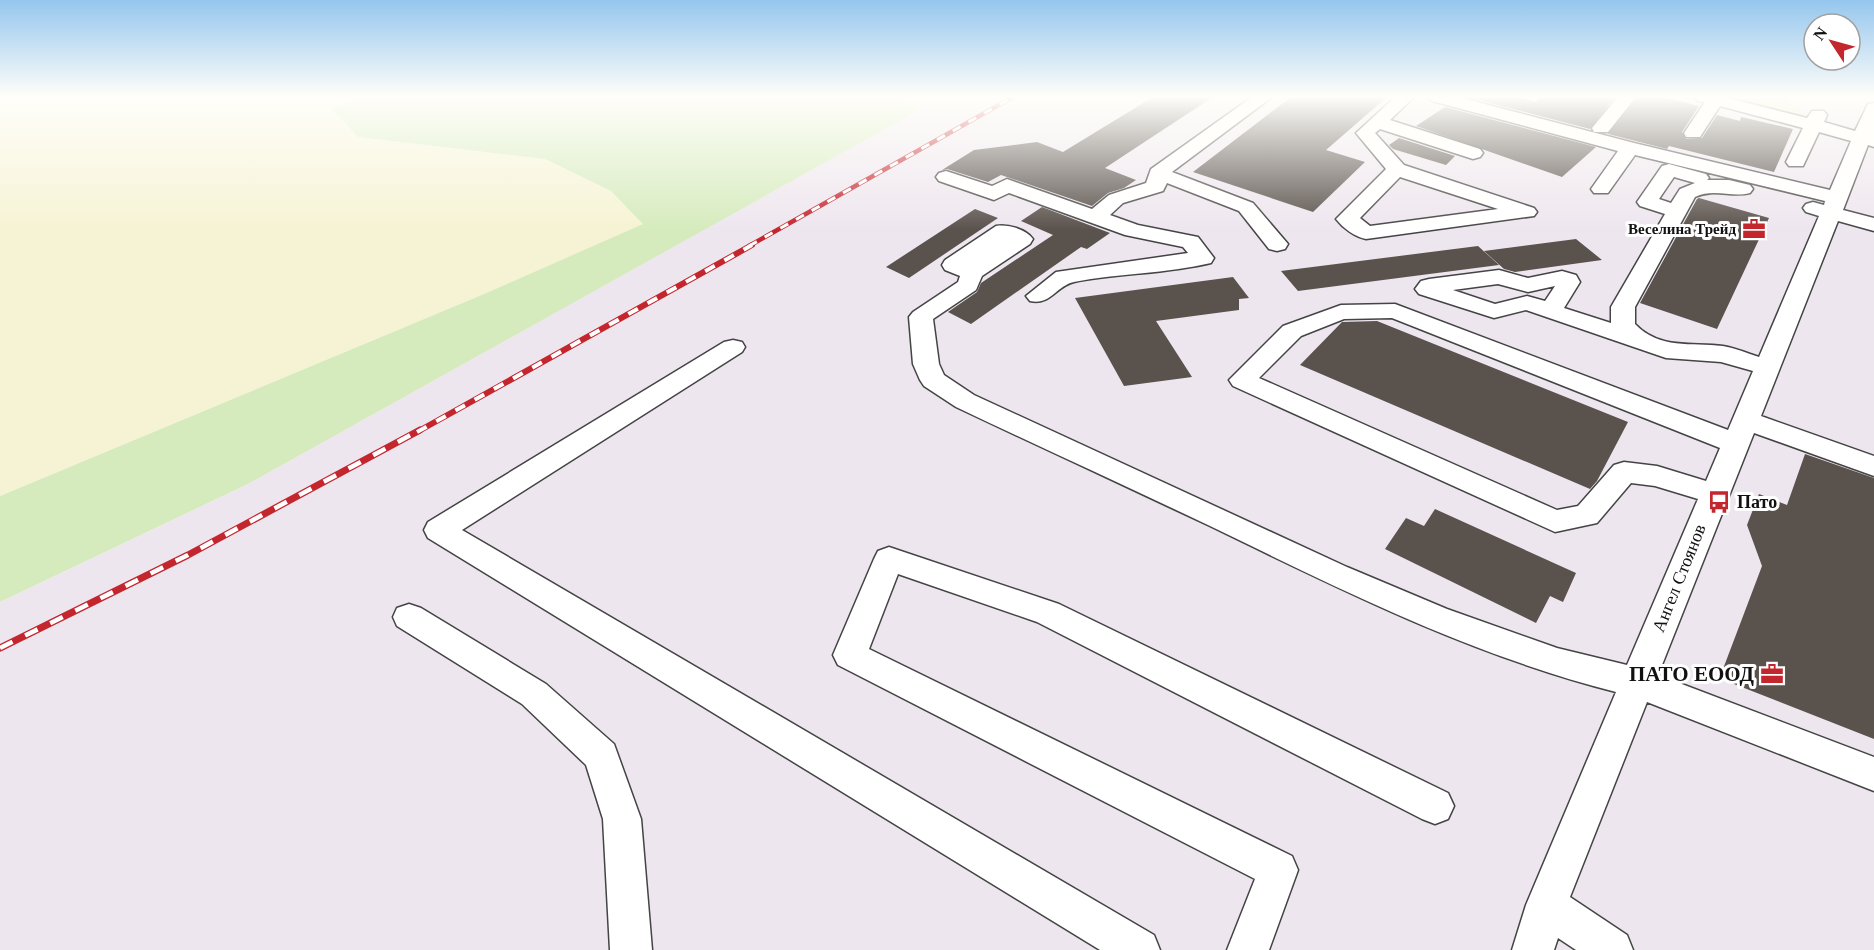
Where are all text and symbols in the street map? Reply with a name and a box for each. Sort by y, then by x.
north arrow [1802,12,1862,72]
text: N [1810,23,1831,43]
office icon: Веселина Трейд [1741,216,1767,242]
place label: Веселина Трейд [1628,221,1736,237]
bus stop icon: Пато [1706,489,1732,515]
place label: Пато [1737,492,1777,512]
street label: Ангел Стоянов [1648,521,1710,635]
office icon: ПАТО ЕООД [1759,661,1785,687]
place label: ПАТО ЕООД [1629,662,1755,686]

